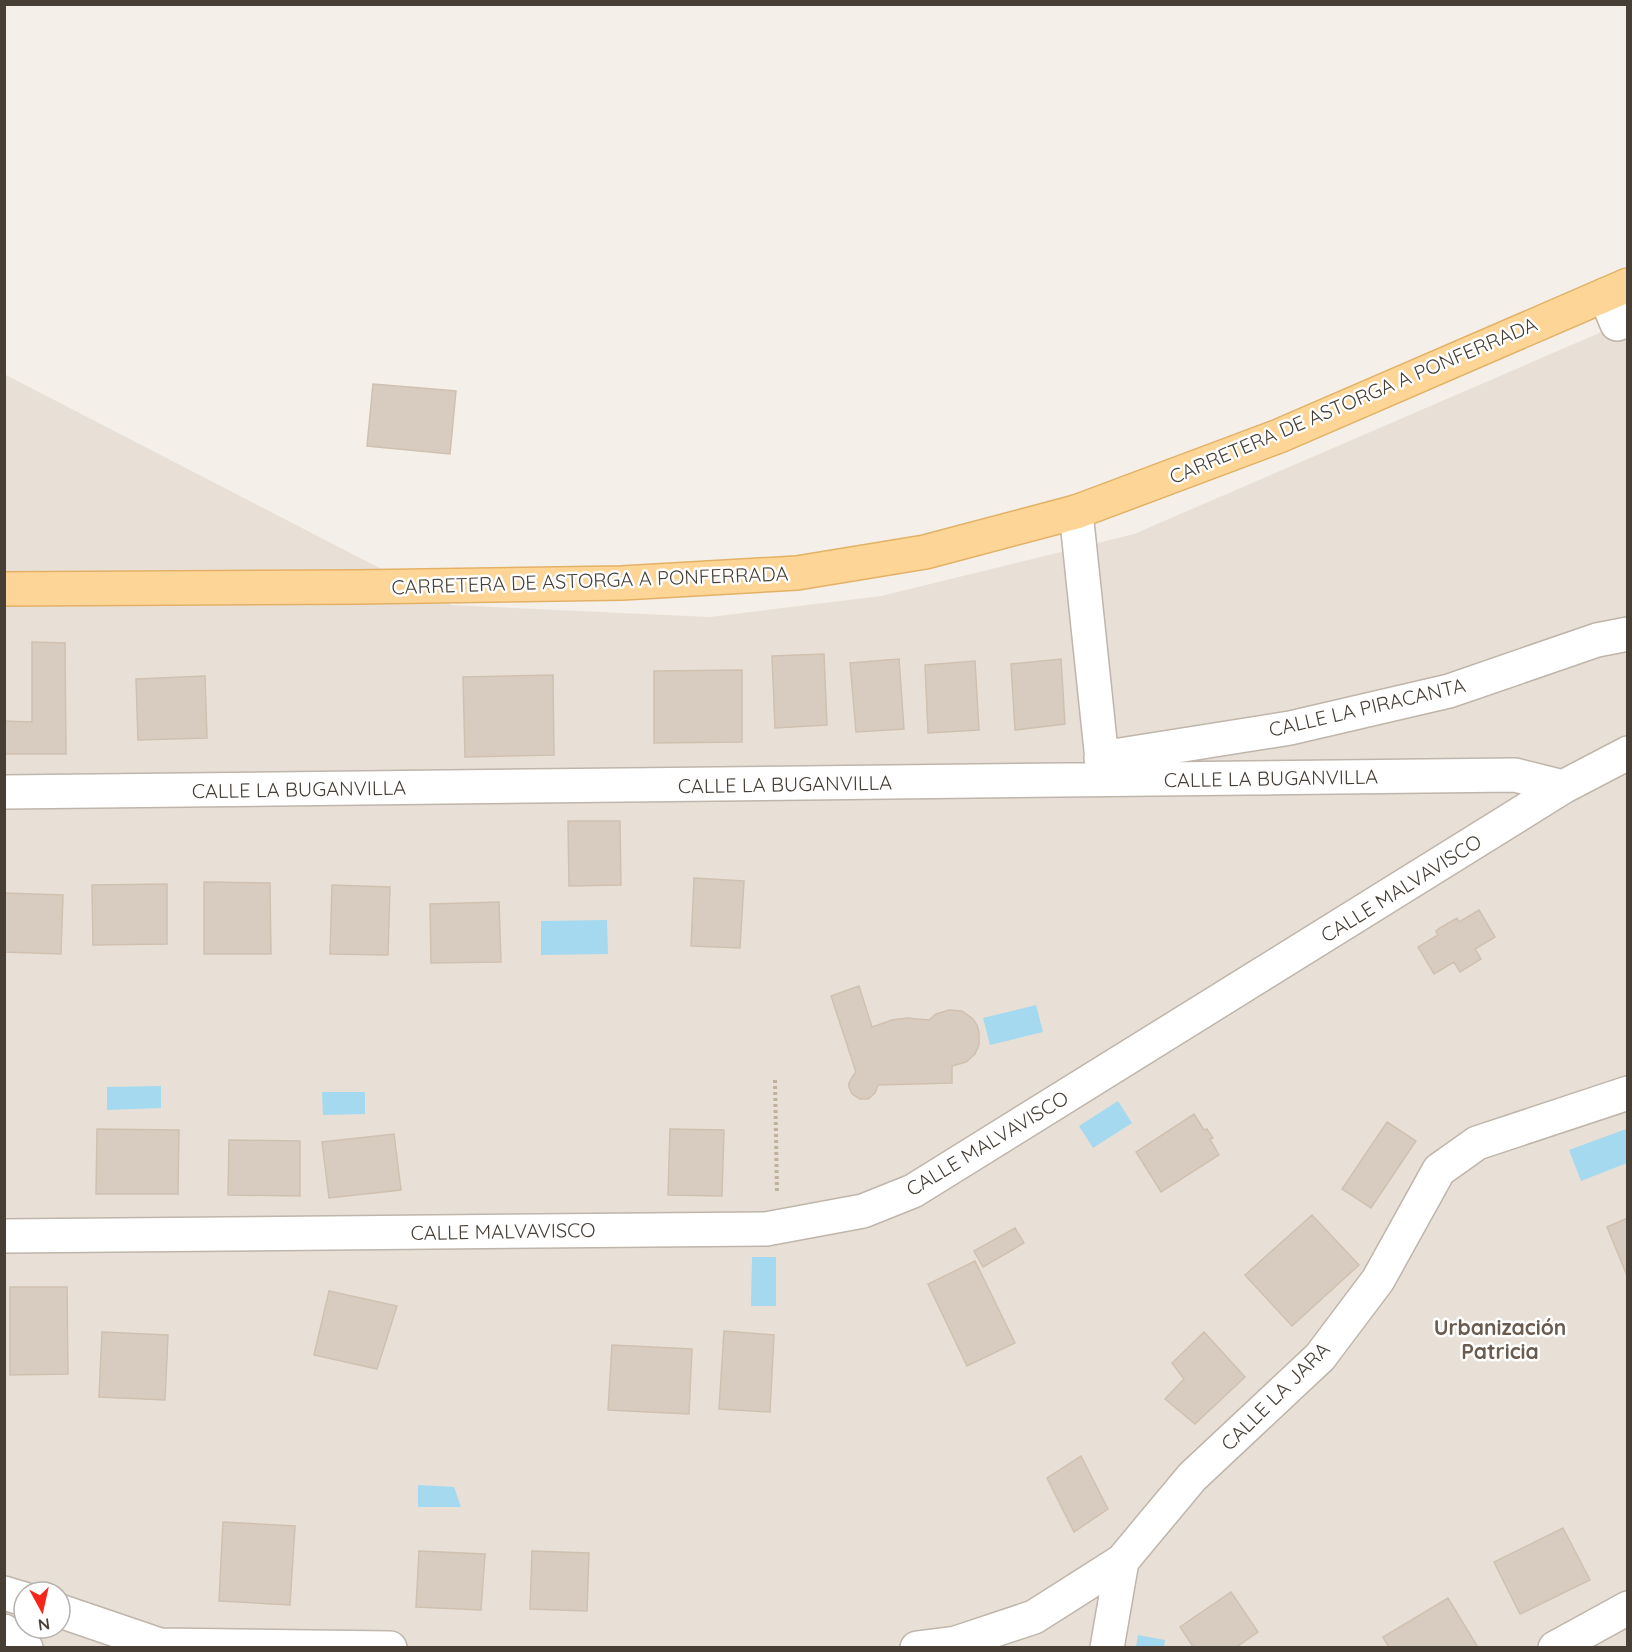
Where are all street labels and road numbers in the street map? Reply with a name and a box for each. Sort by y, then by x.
street label: CARRETERA DE ASTORGA A PONFERRADA [1165,311,1541,489]
street label: CARRETERA DE ASTORGA A PONFERRADA [391,561,789,599]
street label: CALLE LA PIRACANTA [1266,672,1468,742]
street label: CALLE LA BUGANVILLA [1164,764,1378,792]
street label: CALLE LA BUGANVILLA [678,770,892,798]
street label: CALLE LA BUGANVILLA [192,775,406,803]
street label: CALLE MALVAVISCO [1316,828,1486,948]
street label: CALLE MALVAVISCO [901,1085,1073,1201]
street label: CALLE MALVAVISCO [410,1217,596,1245]
street label: CALLE LA JARA [1215,1336,1335,1456]

